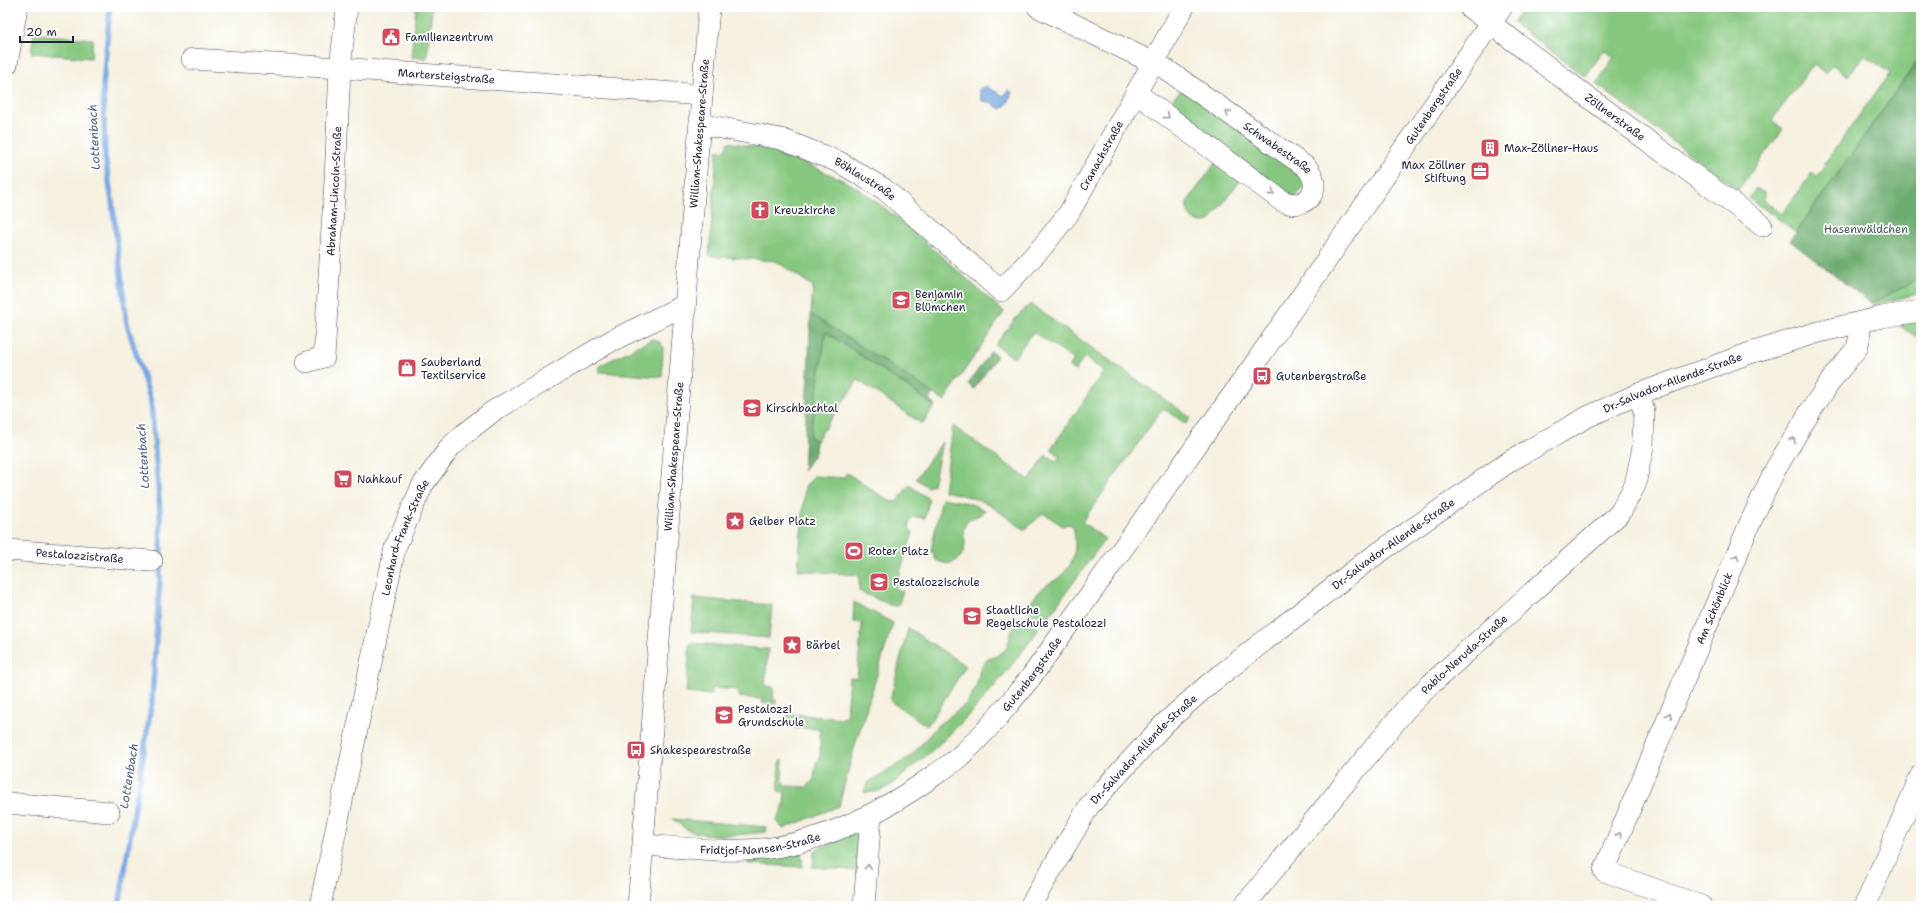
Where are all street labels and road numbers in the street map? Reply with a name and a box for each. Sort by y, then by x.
street label: William-Shakespeare-Straße [686,58,712,209]
street label: Gutenbergstraße [1402,64,1466,147]
street label: Martersteigstraße [397,65,496,87]
street label: Zöllnerstraße [1582,90,1649,144]
street label: Cranachstraße [1076,118,1127,193]
street label: Schwabestraße [1240,118,1316,177]
street label: Abraham-Lincoln-Straße [323,126,345,256]
street label: Böhlaustraße [832,153,900,204]
street label: Dr.-Salvador-Allende-Straße [1600,349,1744,416]
street label: William-Shakespeare-Straße [660,381,687,532]
street label: Leonhard-Frank-Straße [378,476,432,597]
street label: Dr.-Salvador-Allende-Straße [1329,494,1458,593]
street label: Pestalozzistraße [35,545,124,566]
street label: Am Schönblick [1692,570,1736,647]
street label: Pablo-Neruda-Straße [1418,611,1511,697]
street label: Gutenbergstraße [998,633,1065,714]
street label: Dr.-Salvador-Allende-Straße [1087,691,1200,807]
street label: Fridtjof-Nansen-Straße [700,829,822,858]

